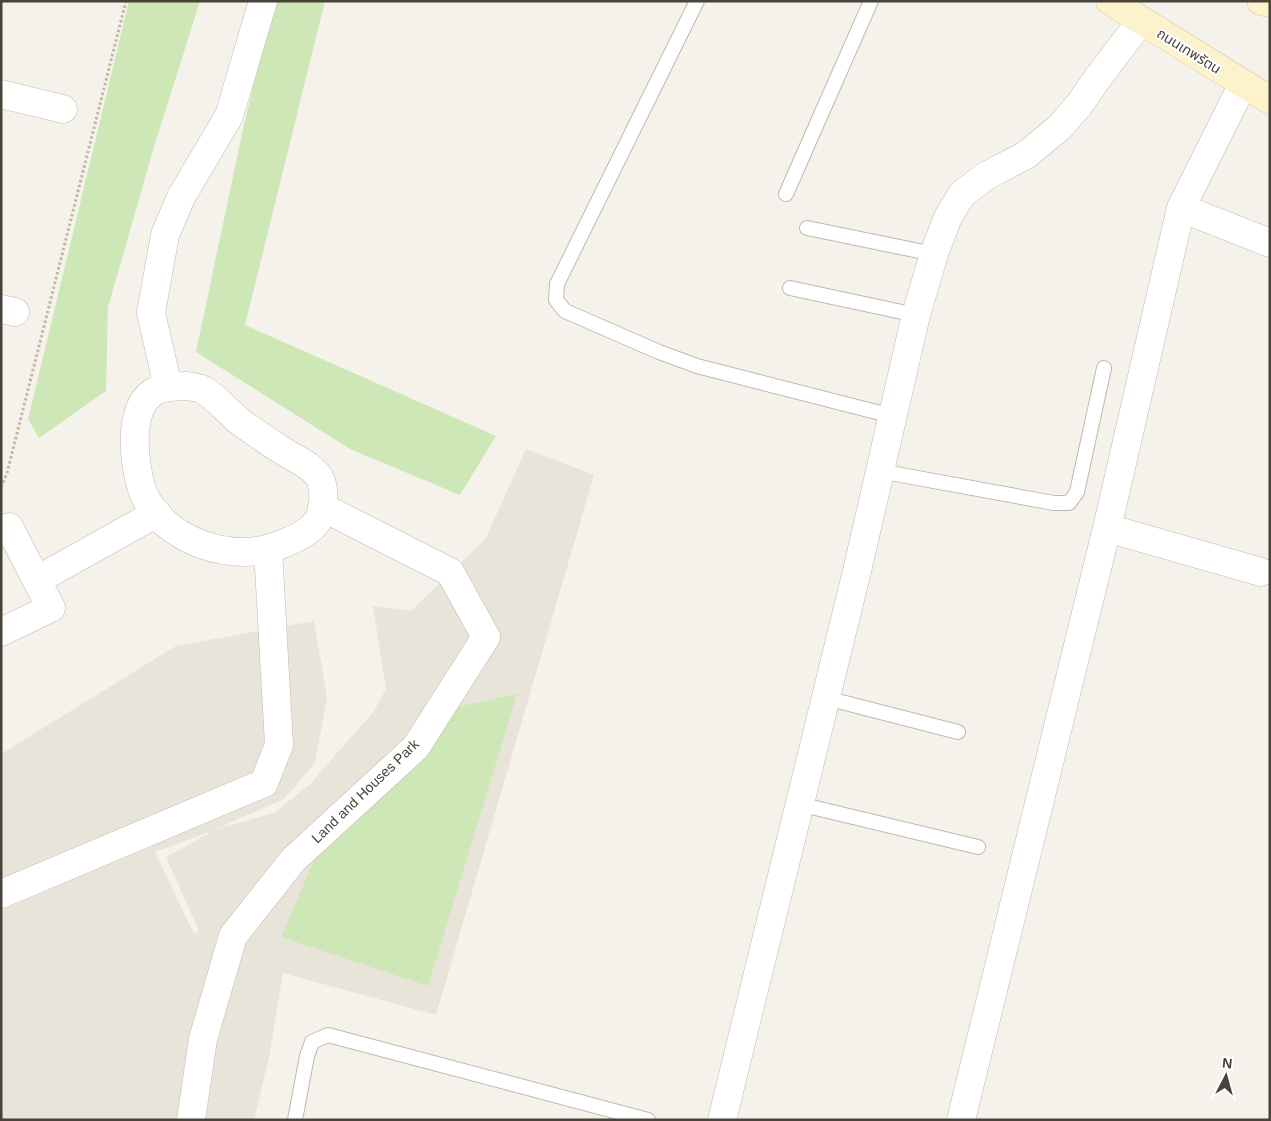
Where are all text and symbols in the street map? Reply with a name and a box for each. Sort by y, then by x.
street label: ถนนเทพรัตน [1154,25,1224,77]
street label: Land and Houses Park [308,735,422,846]
north arrow [1201,1051,1251,1101]
text: N [1221,1055,1233,1072]

